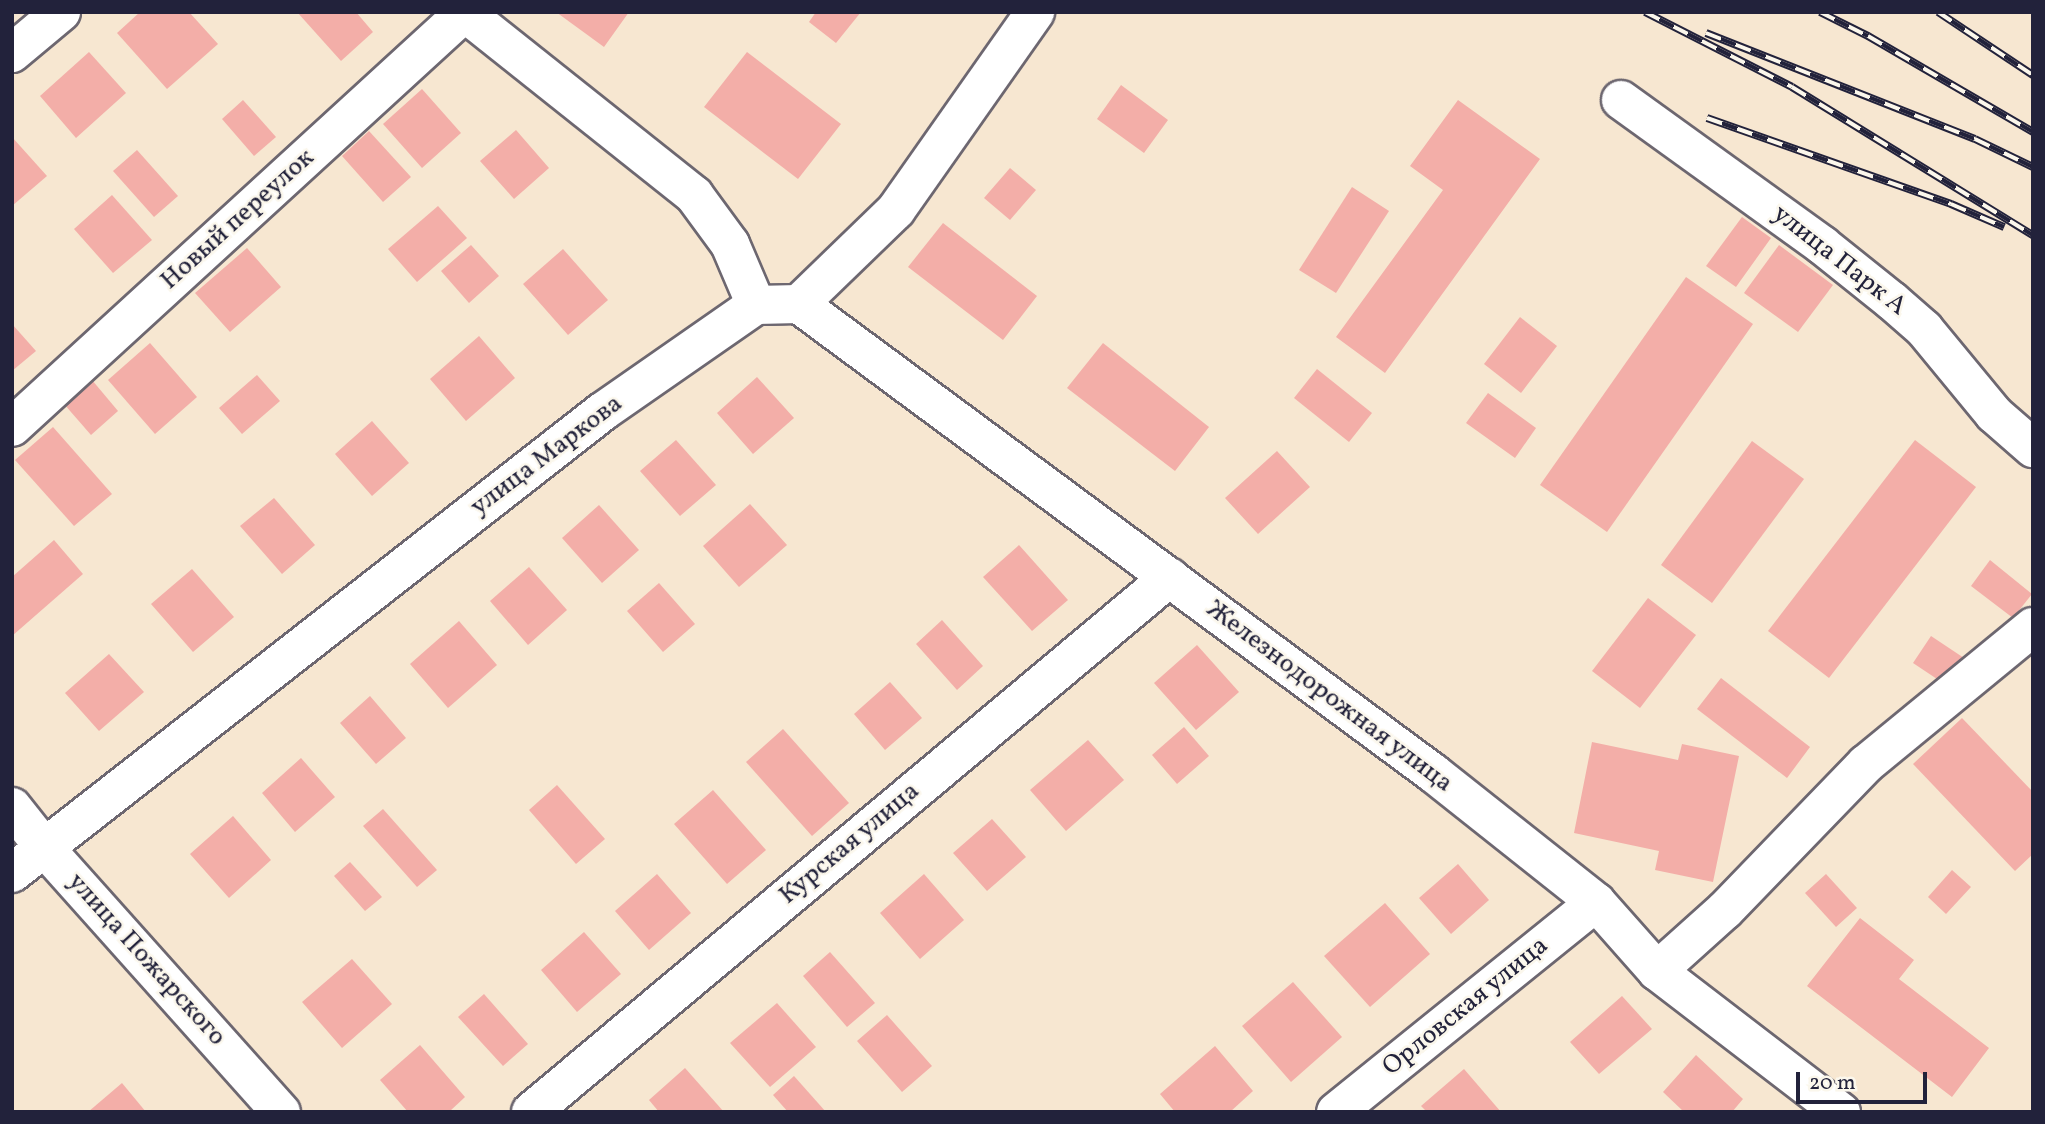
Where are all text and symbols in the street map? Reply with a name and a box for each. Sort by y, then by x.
street label: Новый переулок [155,143,321,297]
street label: улица Парк А [1766,199,1912,323]
street label: улица Маркова [465,389,629,523]
street label: Железнодорожная улица [1199,594,1459,800]
street label: Курская улица [773,776,927,912]
street label: улица Пожарского [60,867,232,1053]
street label: Орловская улица [1377,930,1555,1084]
scale bar [1800,1058,1931,1102]
text: 20 m [1809,1069,1855,1098]

